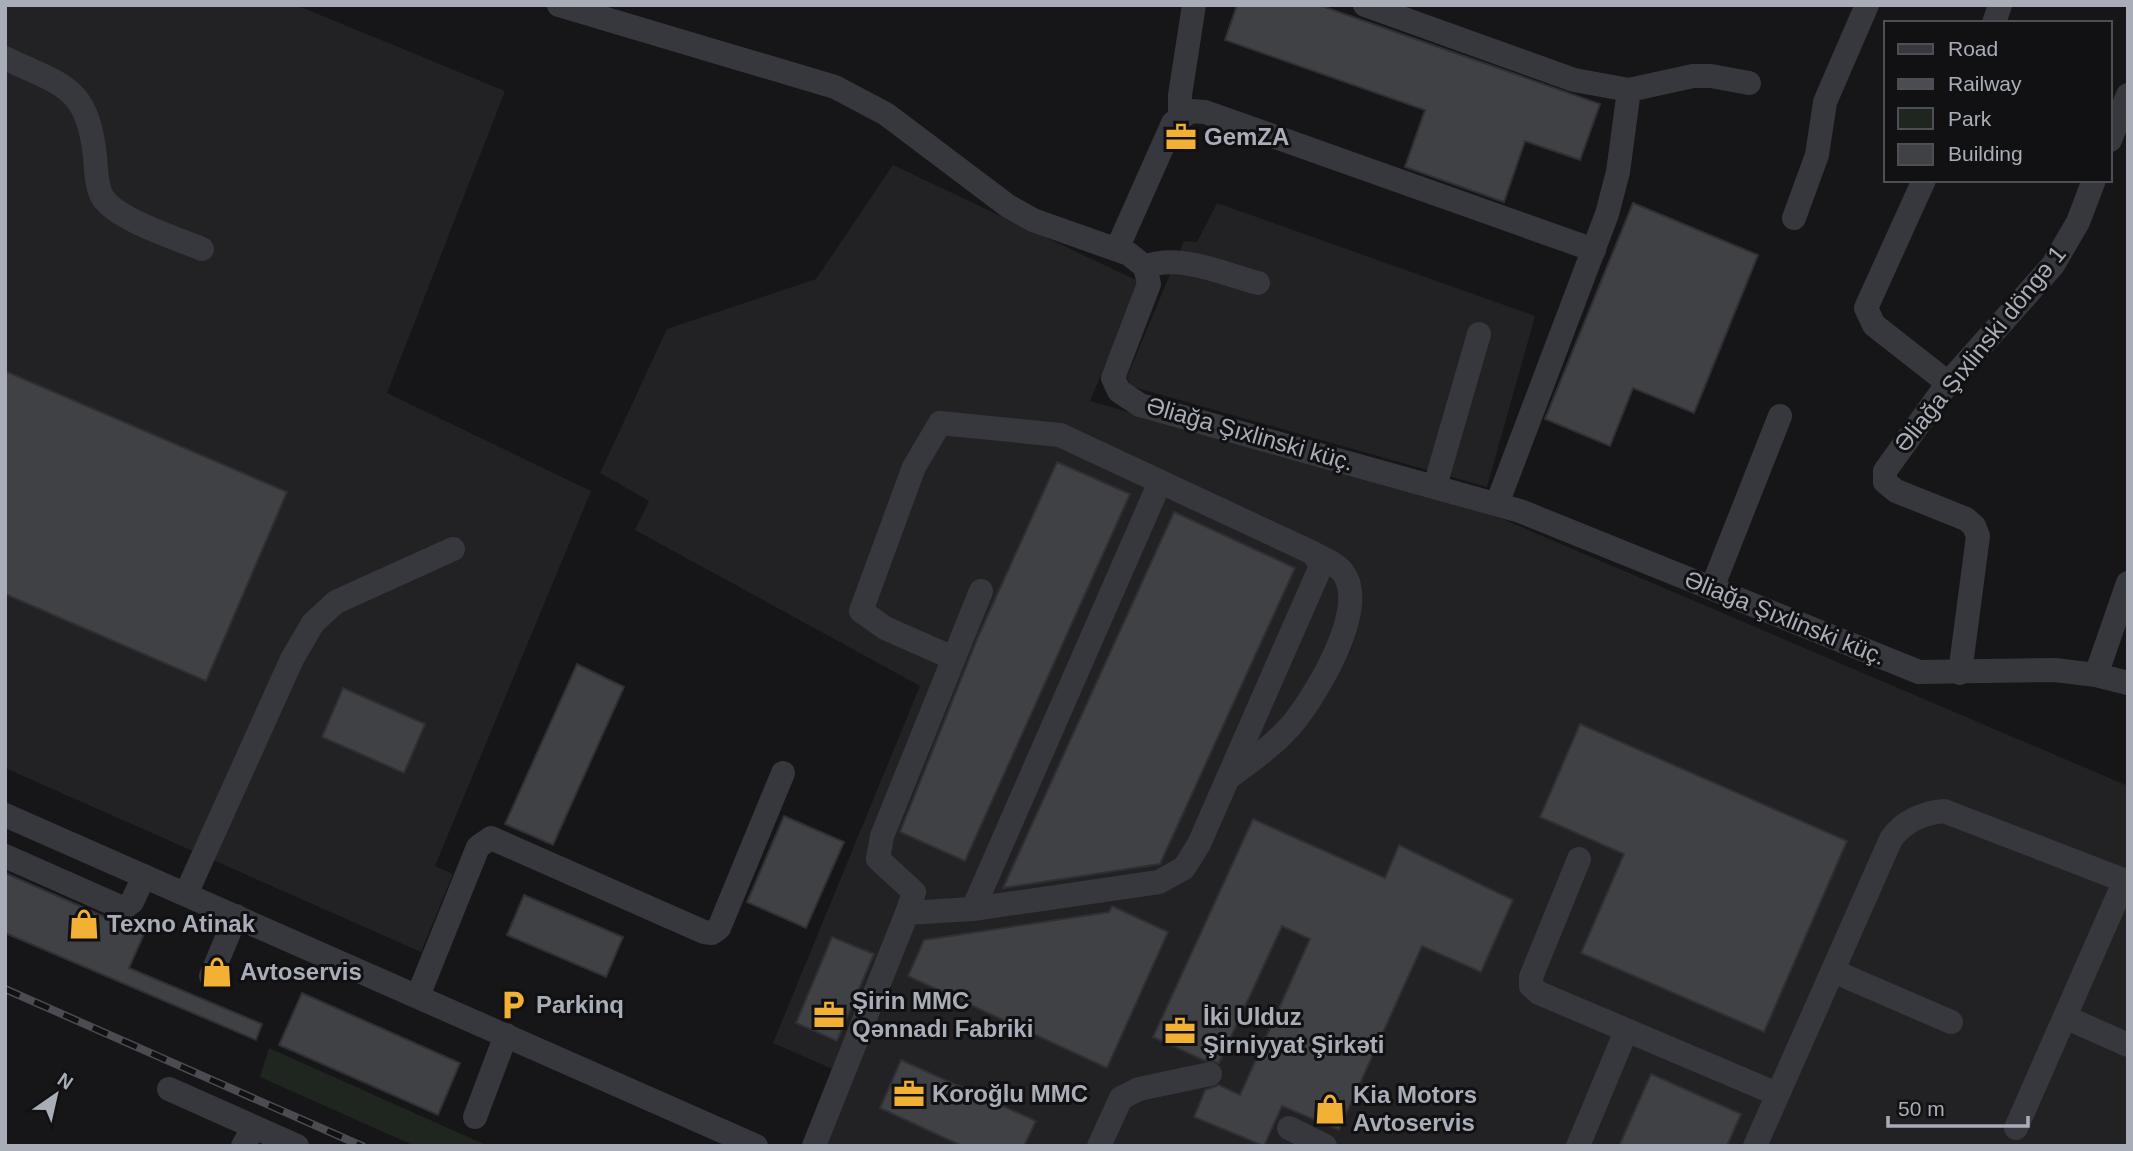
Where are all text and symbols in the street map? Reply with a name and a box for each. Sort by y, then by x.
legend [1884,21,2112,182]
text: Road [1948,37,1998,60]
text: Railway [1948,72,2022,95]
text: Park [1948,107,1992,130]
office icon: GemZA [1164,120,1198,154]
place label: GemZA [1204,123,1289,150]
text: Building [1948,142,2023,165]
street label: Əliağa Şıxlinski döngə 1 [1888,240,2071,457]
street label: Əliağa Şıxlinski küç. [1143,391,1357,476]
street label: Əliağa Şıxlinski küç. [1681,565,1890,670]
shop icon: Texno Atinak [67,907,101,941]
place label: Texno Atinak [107,910,256,937]
shop icon: Avtoservis [200,955,234,989]
place label: Avtoservis [240,958,362,985]
place label: Şirin MMC Qənnadı Fabriki [852,987,1033,1042]
parking icon: Parkinq [496,988,530,1022]
place label: Parkinq [536,991,624,1018]
office icon: Şirin MMC Qənnadı Fabriki [812,998,846,1032]
place label: İki Ulduz Şirniyyat Şirkəti [1203,1003,1384,1058]
office icon: İki Ulduz Şirniyyat Şirkəti [1163,1014,1197,1048]
north arrow [21,1060,91,1130]
text: N [54,1069,77,1094]
office icon: Koroğlu MMC [892,1077,926,1111]
place label: Koroğlu MMC [932,1080,1088,1107]
place label: Kia Motors Avtoservis [1353,1081,1477,1136]
scale bar [1888,1084,2028,1128]
shop icon: Kia Motors Avtoservis [1313,1092,1347,1126]
text: 50 m [1898,1097,1945,1120]

